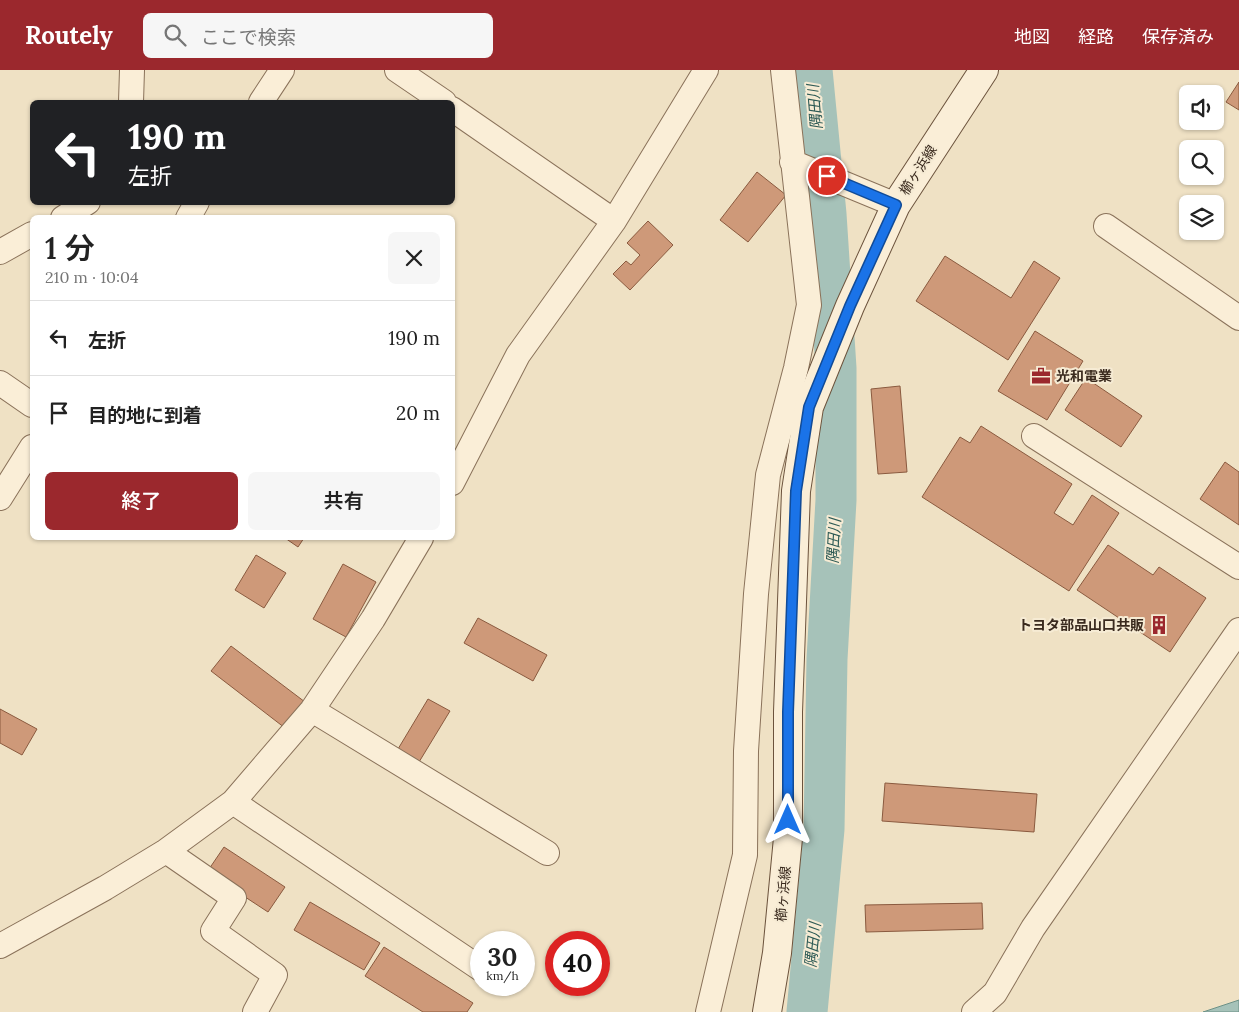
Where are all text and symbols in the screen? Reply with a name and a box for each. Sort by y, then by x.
search box [143,13,493,58]
text: Routely [25,20,113,51]
icon: search [161,21,189,49]
text: ここで検索 [201,25,296,49]
text: 地図 [1014,25,1050,48]
text: 経路 [1078,25,1114,48]
text: 保存済み [1142,25,1214,48]
water label: 隅田川 [803,82,826,130]
map controls [1179,85,1224,240]
button: sound [1179,85,1224,130]
text: 190 m [128,114,226,159]
icon: left [45,120,110,185]
button: search [1179,140,1224,185]
street label: 櫛ヶ浜線 [895,142,941,198]
pin [806,155,848,197]
text: 左折 [128,162,172,190]
icon: arrive [813,162,841,190]
button: layers [1179,195,1224,240]
text: 1 分 [45,229,95,267]
button: close [388,232,440,284]
text: 210 m · 10:04 [45,267,139,287]
icon: left [45,324,73,352]
text: 190 m [388,326,440,350]
text: 左折 [88,328,126,352]
office icon: 光和電業 [1030,365,1052,387]
place label: 光和電業 [1056,367,1112,385]
icon: arrive [45,399,73,427]
text: 20 m [396,401,440,425]
text: 目的地に到着 [88,403,202,427]
button: 終了 [45,472,238,530]
button: 共有 [248,472,440,530]
water label: 隅田川 [823,516,844,564]
building icon: トヨタ部品山口共販 [1148,614,1170,636]
place label: トヨタ部品山口共販 [1018,616,1144,634]
position arrow [761,793,813,845]
street label: 櫛ヶ浜線 [772,865,794,923]
water label: 隅田川 [801,920,825,968]
speed limit sign: 40 [545,931,610,996]
text: 30 [488,941,517,973]
text: km/h [486,968,519,983]

